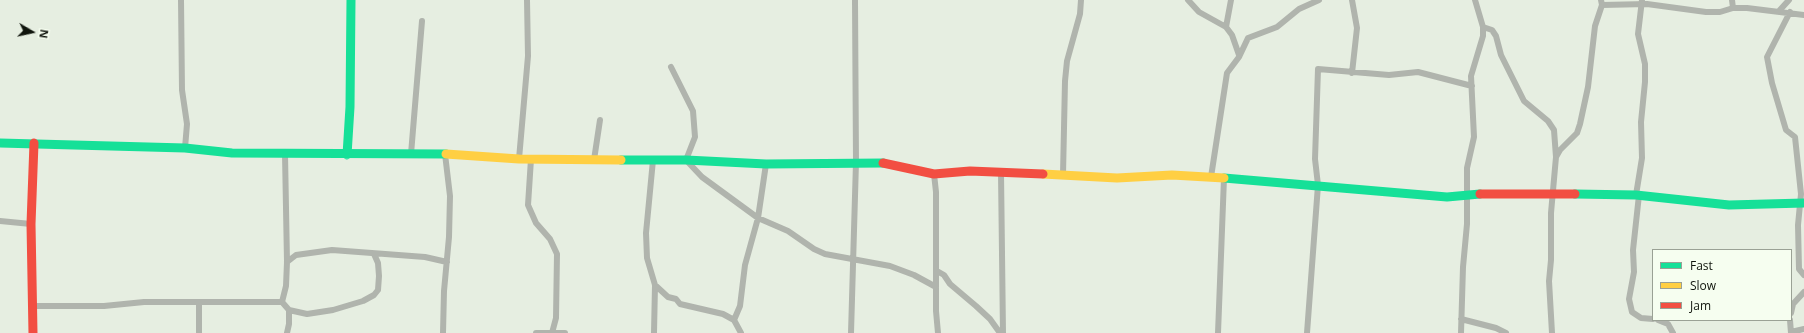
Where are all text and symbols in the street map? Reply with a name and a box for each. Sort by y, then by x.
north arrow [12,12,52,52]
text: N [36,28,52,40]
legend [1652,249,1792,321]
text: Fast [1690,257,1713,274]
text: Slow [1690,277,1716,294]
text: Jam [1690,297,1711,314]

